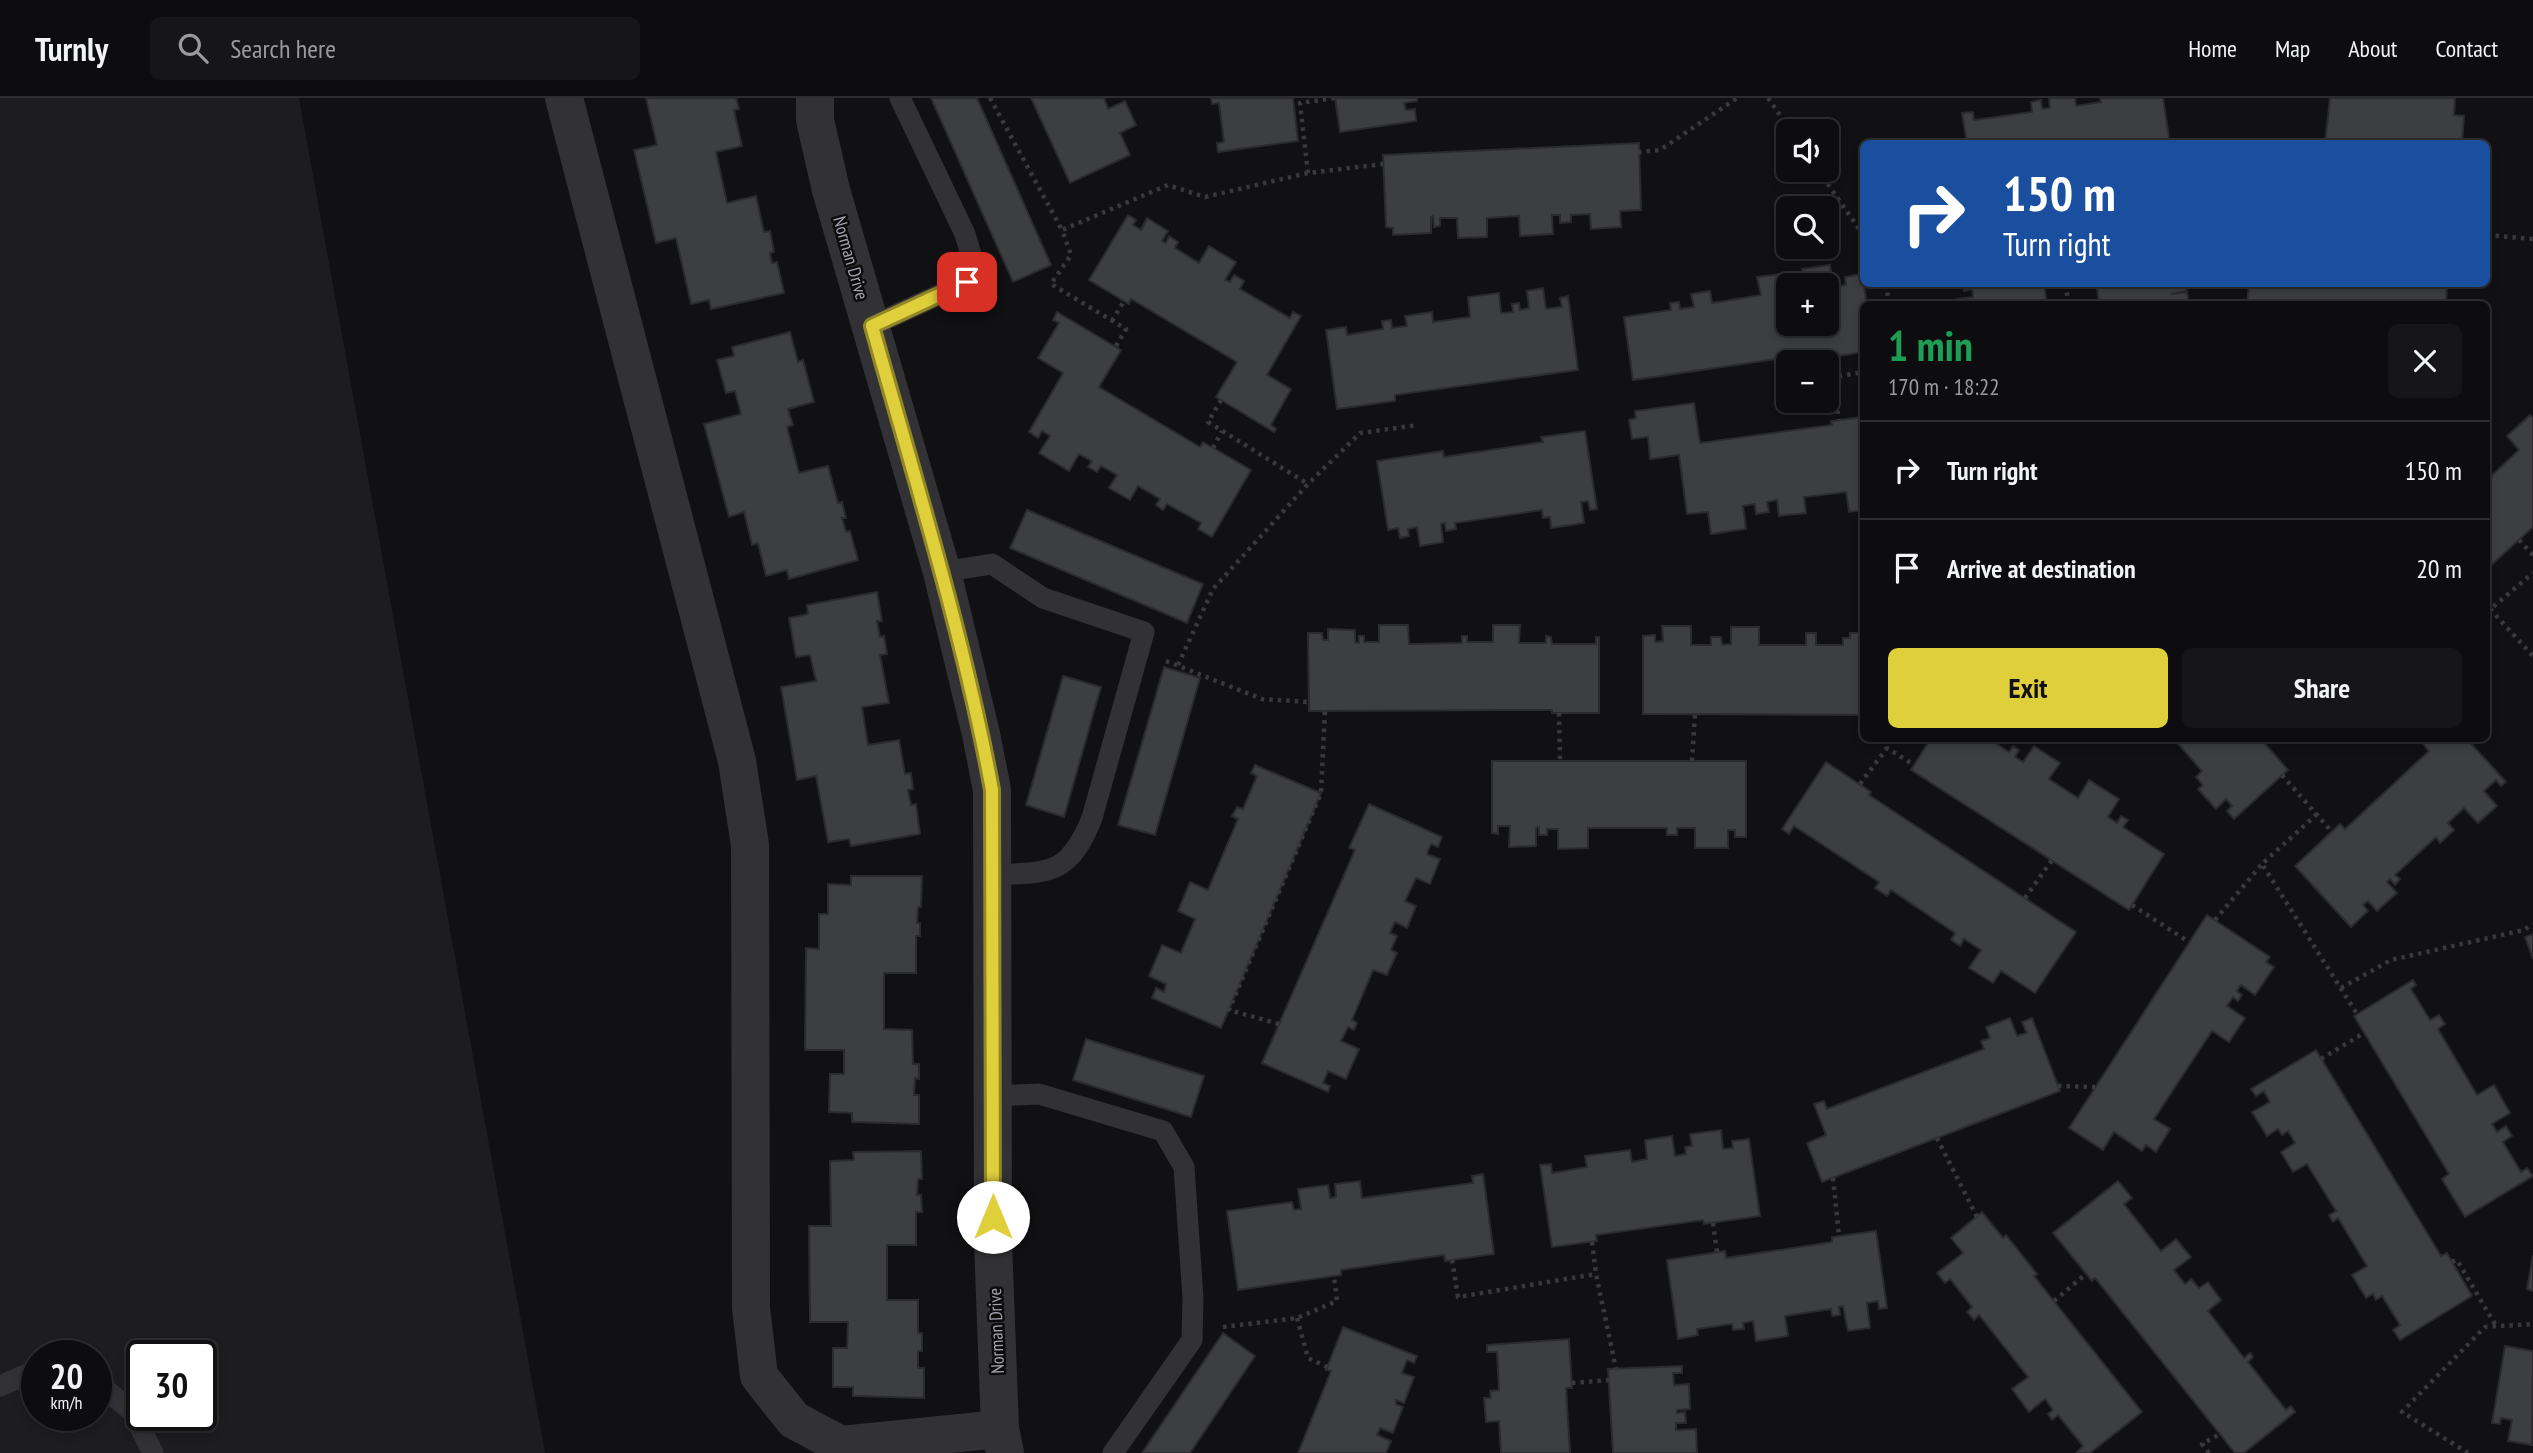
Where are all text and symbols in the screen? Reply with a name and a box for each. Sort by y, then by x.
search box [150,17,640,80]
text: Turnly [35,27,108,70]
icon: search [174,29,212,67]
text: Search here [230,32,336,65]
text: Home [2188,33,2237,64]
text: Map [2275,33,2310,64]
text: About [2348,33,2397,64]
text: Contact [2435,33,2498,64]
map controls [1776,119,1839,413]
button: sound [1776,119,1839,182]
text: 150 m [2003,161,2116,225]
icon: right [1888,168,1979,259]
button: search [1776,196,1839,259]
street label: Norman Drive [828,214,874,302]
text: Turn right [2003,223,2111,265]
pin [937,252,997,312]
icon: arrive [948,263,986,301]
button: + [1776,273,1839,336]
text: 1 min [1888,318,1973,373]
button: close [2388,324,2462,398]
button: − [1776,350,1839,413]
text: 170 m · 18:22 [1888,372,2000,401]
icon: right [1888,451,1926,489]
text: Turn right [1947,454,2038,487]
text: 150 m [2404,454,2462,487]
icon: arrive [1888,549,1926,587]
text: Arrive at destination [1947,552,2136,585]
text: 20 m [2416,552,2462,585]
button: Exit [1888,648,2168,728]
button: Share [2182,648,2462,728]
position arrow [956,1180,1030,1254]
street label: Norman Drive [983,1288,1009,1374]
speed limit sign: 30 [126,1340,217,1431]
text: 20 [50,1353,83,1399]
text: km/h [51,1391,82,1414]

